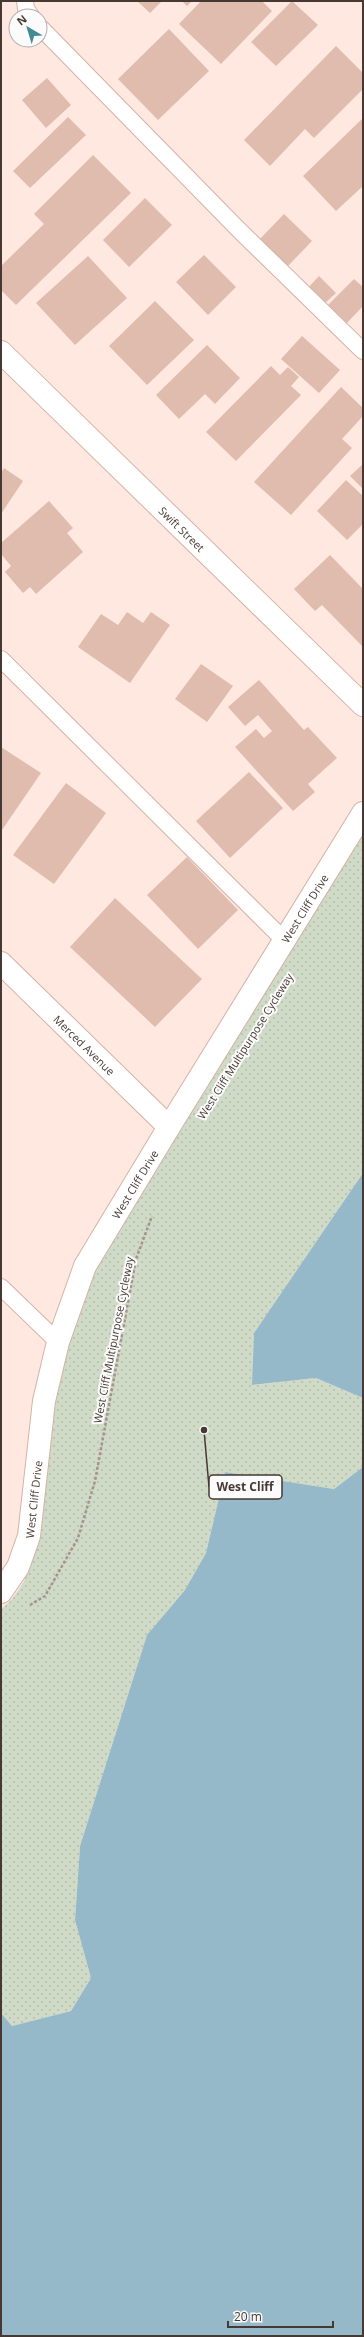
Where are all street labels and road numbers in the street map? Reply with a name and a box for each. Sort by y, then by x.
street label: Swift Street [156,503,208,555]
street label: West Cliff Drive [277,871,331,945]
street label: West Cliff Multipurpose Cycleway [194,970,297,1122]
street label: Merced Avenue [51,1011,119,1078]
street label: West Cliff Drive [108,1147,161,1221]
street label: West Cliff Multipurpose Cycleway [89,1255,137,1425]
street label: West Cliff Drive [21,1460,45,1539]

